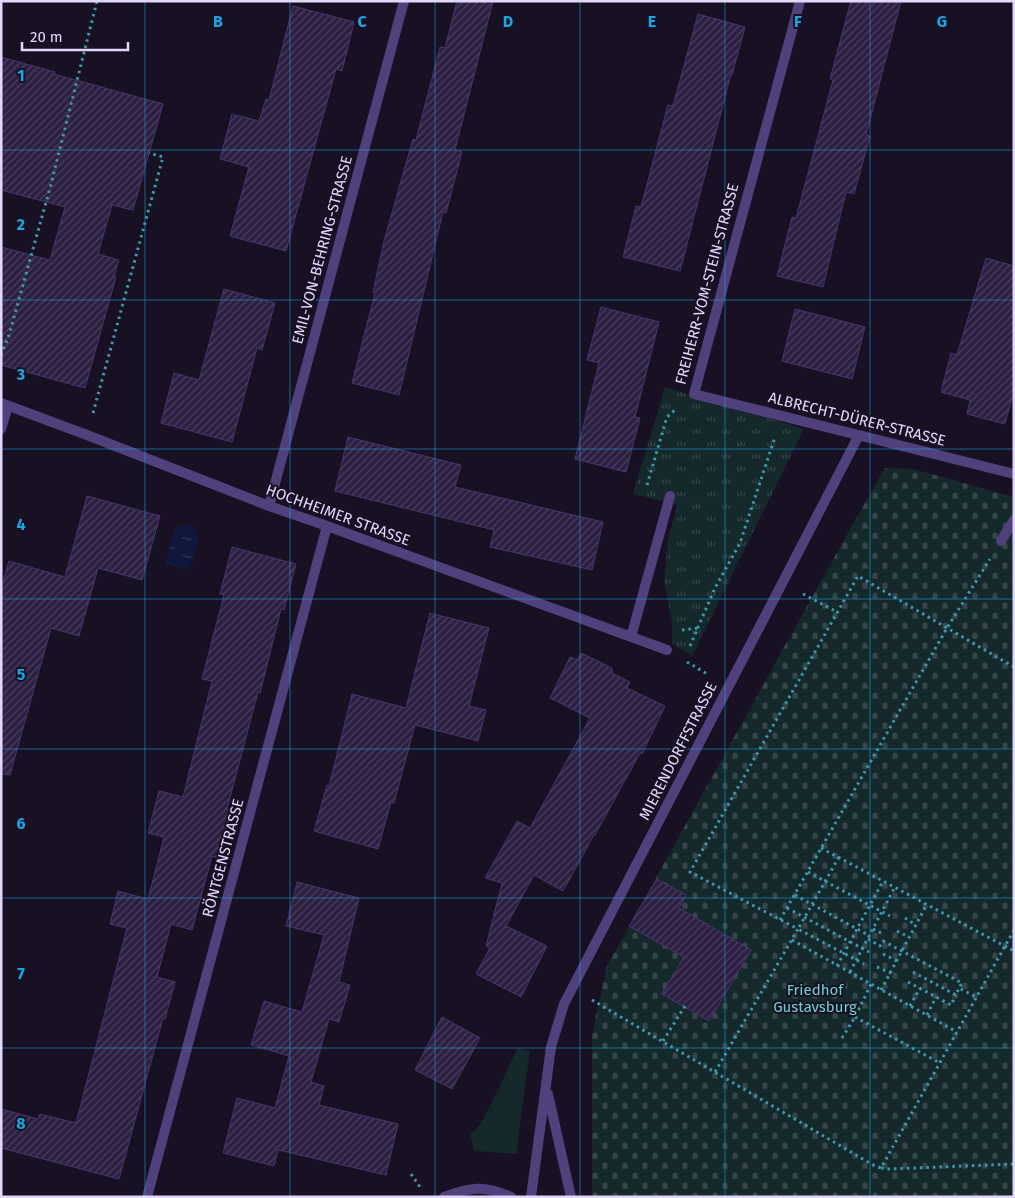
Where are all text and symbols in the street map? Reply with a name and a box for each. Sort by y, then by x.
text: B [213,12,223,31]
text: C [357,12,367,31]
text: D [503,12,513,31]
text: E [648,12,656,31]
text: F [794,12,802,31]
text: G [937,12,947,31]
scale bar [22,20,129,52]
text: 20 m [30,28,63,46]
text: 1 [17,66,25,85]
street label: EMIL-VON-BEHRING-STRASSE [288,154,356,346]
street label: FREIHERR-VOM-STEIN-STRASSE [671,181,743,387]
text: 2 [17,215,25,234]
text: 3 [16,365,25,384]
street label: ALBRECHT-DÜRER-STRASSE [766,388,948,450]
street label: HOCHHEIMER STRASSE [263,481,413,549]
text: 4 [16,515,26,534]
text: 5 [17,665,26,684]
street label: MIERENDORFFSTRASSE [635,679,721,823]
street label: RÖNTGENSTRASSE [199,797,247,919]
text: 6 [16,814,26,833]
text: 7 [17,964,25,983]
park label: Friedhof Gustavsburg [773,981,857,1016]
text: 8 [16,1114,26,1133]

